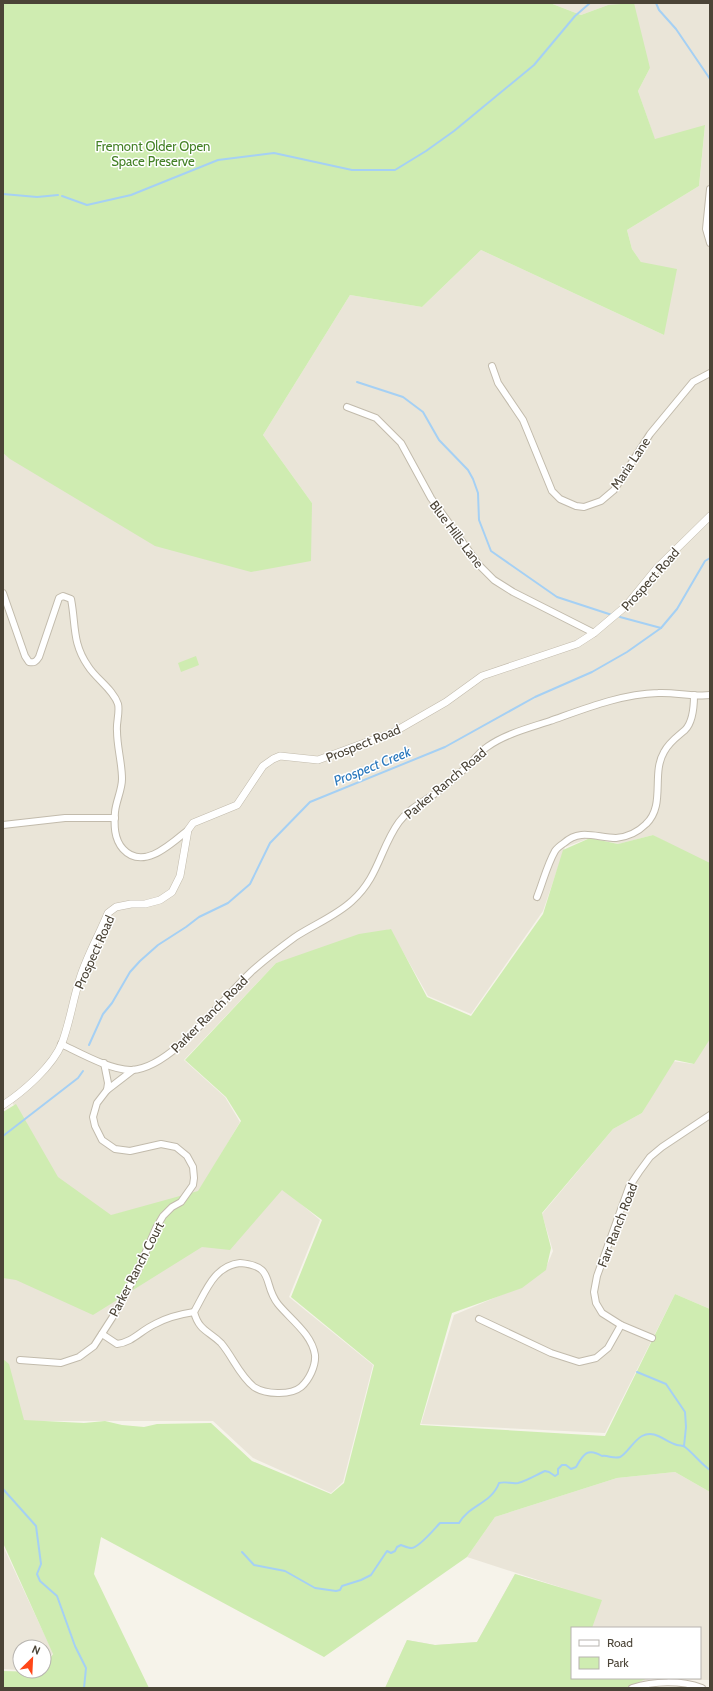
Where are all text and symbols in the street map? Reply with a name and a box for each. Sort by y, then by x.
park label: Fremont Older Open Space Preserve [96,138,210,169]
street label: Maria Lane [607,434,653,492]
street label: Blue Hills Lane [427,497,488,571]
street label: Prospect Road [618,544,682,614]
street label: Prospect Road [323,721,403,765]
water label: Prospect Creek [331,742,414,790]
street label: Parker Ranch Road [401,744,489,822]
street label: Prospect Road [71,913,117,991]
street label: Parker Ranch Road [167,972,251,1056]
street label: Farr Ranch Road [594,1181,640,1269]
street label: Parker Ranch Court [105,1218,167,1319]
legend [571,1627,701,1679]
text: Road [607,1635,633,1650]
north arrow [12,1639,52,1679]
text: N [30,1642,42,1658]
text: Park [607,1655,629,1670]

